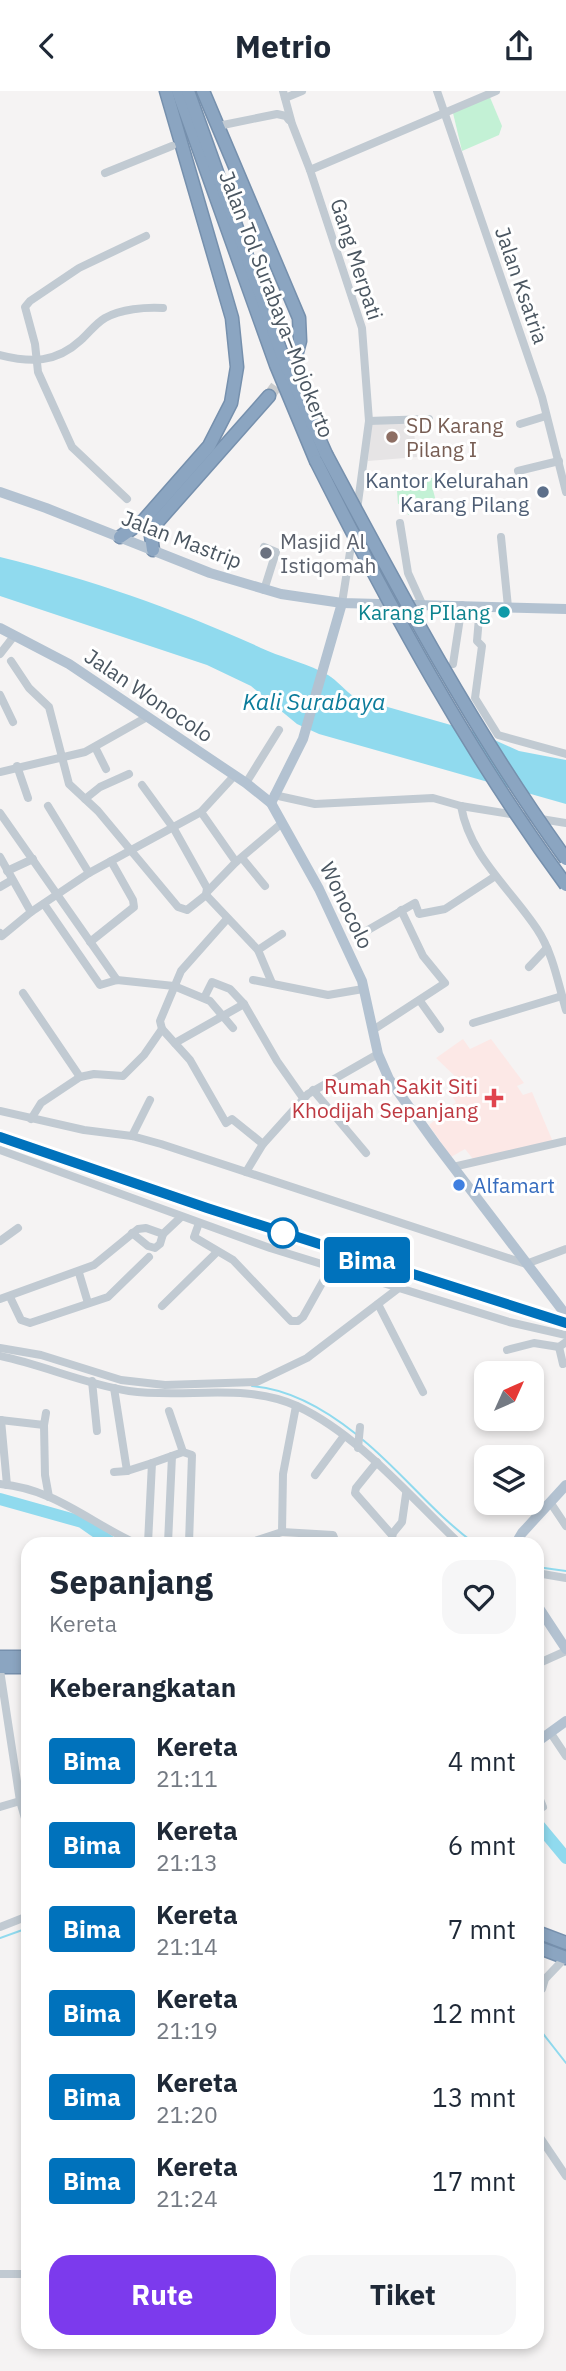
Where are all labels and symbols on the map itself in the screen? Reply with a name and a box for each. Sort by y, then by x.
street label: Jalan Tol Surabaya–Mojokerto [213,167,341,441]
street label: Gang Merpati [324,195,390,323]
street label: Jalan Ksatria [489,223,555,347]
place label: SD Karang Pilang I [406,411,503,463]
marker: SD Karang Pilang I [384,429,400,445]
place label: Kantor Kelurahan Karang Pilang [365,466,529,518]
marker: Kantor Kelurahan Karang Pilang [535,484,551,500]
street label: Jalan Mastrip [118,503,246,575]
place label: Masjid Al Istiqomah [280,527,377,579]
marker: Masjid Al Istiqomah [258,545,274,561]
place label: Karang PIlang [358,598,490,626]
marker: Karang PIlang [496,604,512,620]
street label: Jalan Wonocolo [79,642,219,748]
water label: Kali Surabaya [243,686,385,716]
street label: Wonocolo [314,857,380,953]
place label: Rumah Sakit Siti Khodijah Sepanjang [292,1072,478,1124]
marker: Rumah Sakit Siti Khodijah Sepanjang [484,1088,504,1108]
place label: Alfamart [473,1171,555,1199]
marker: Alfamart [451,1177,467,1193]
unlabelled marker [268,1218,298,1248]
line badge: Bima [318,1237,416,1283]
north arrow [474,1361,544,1431]

